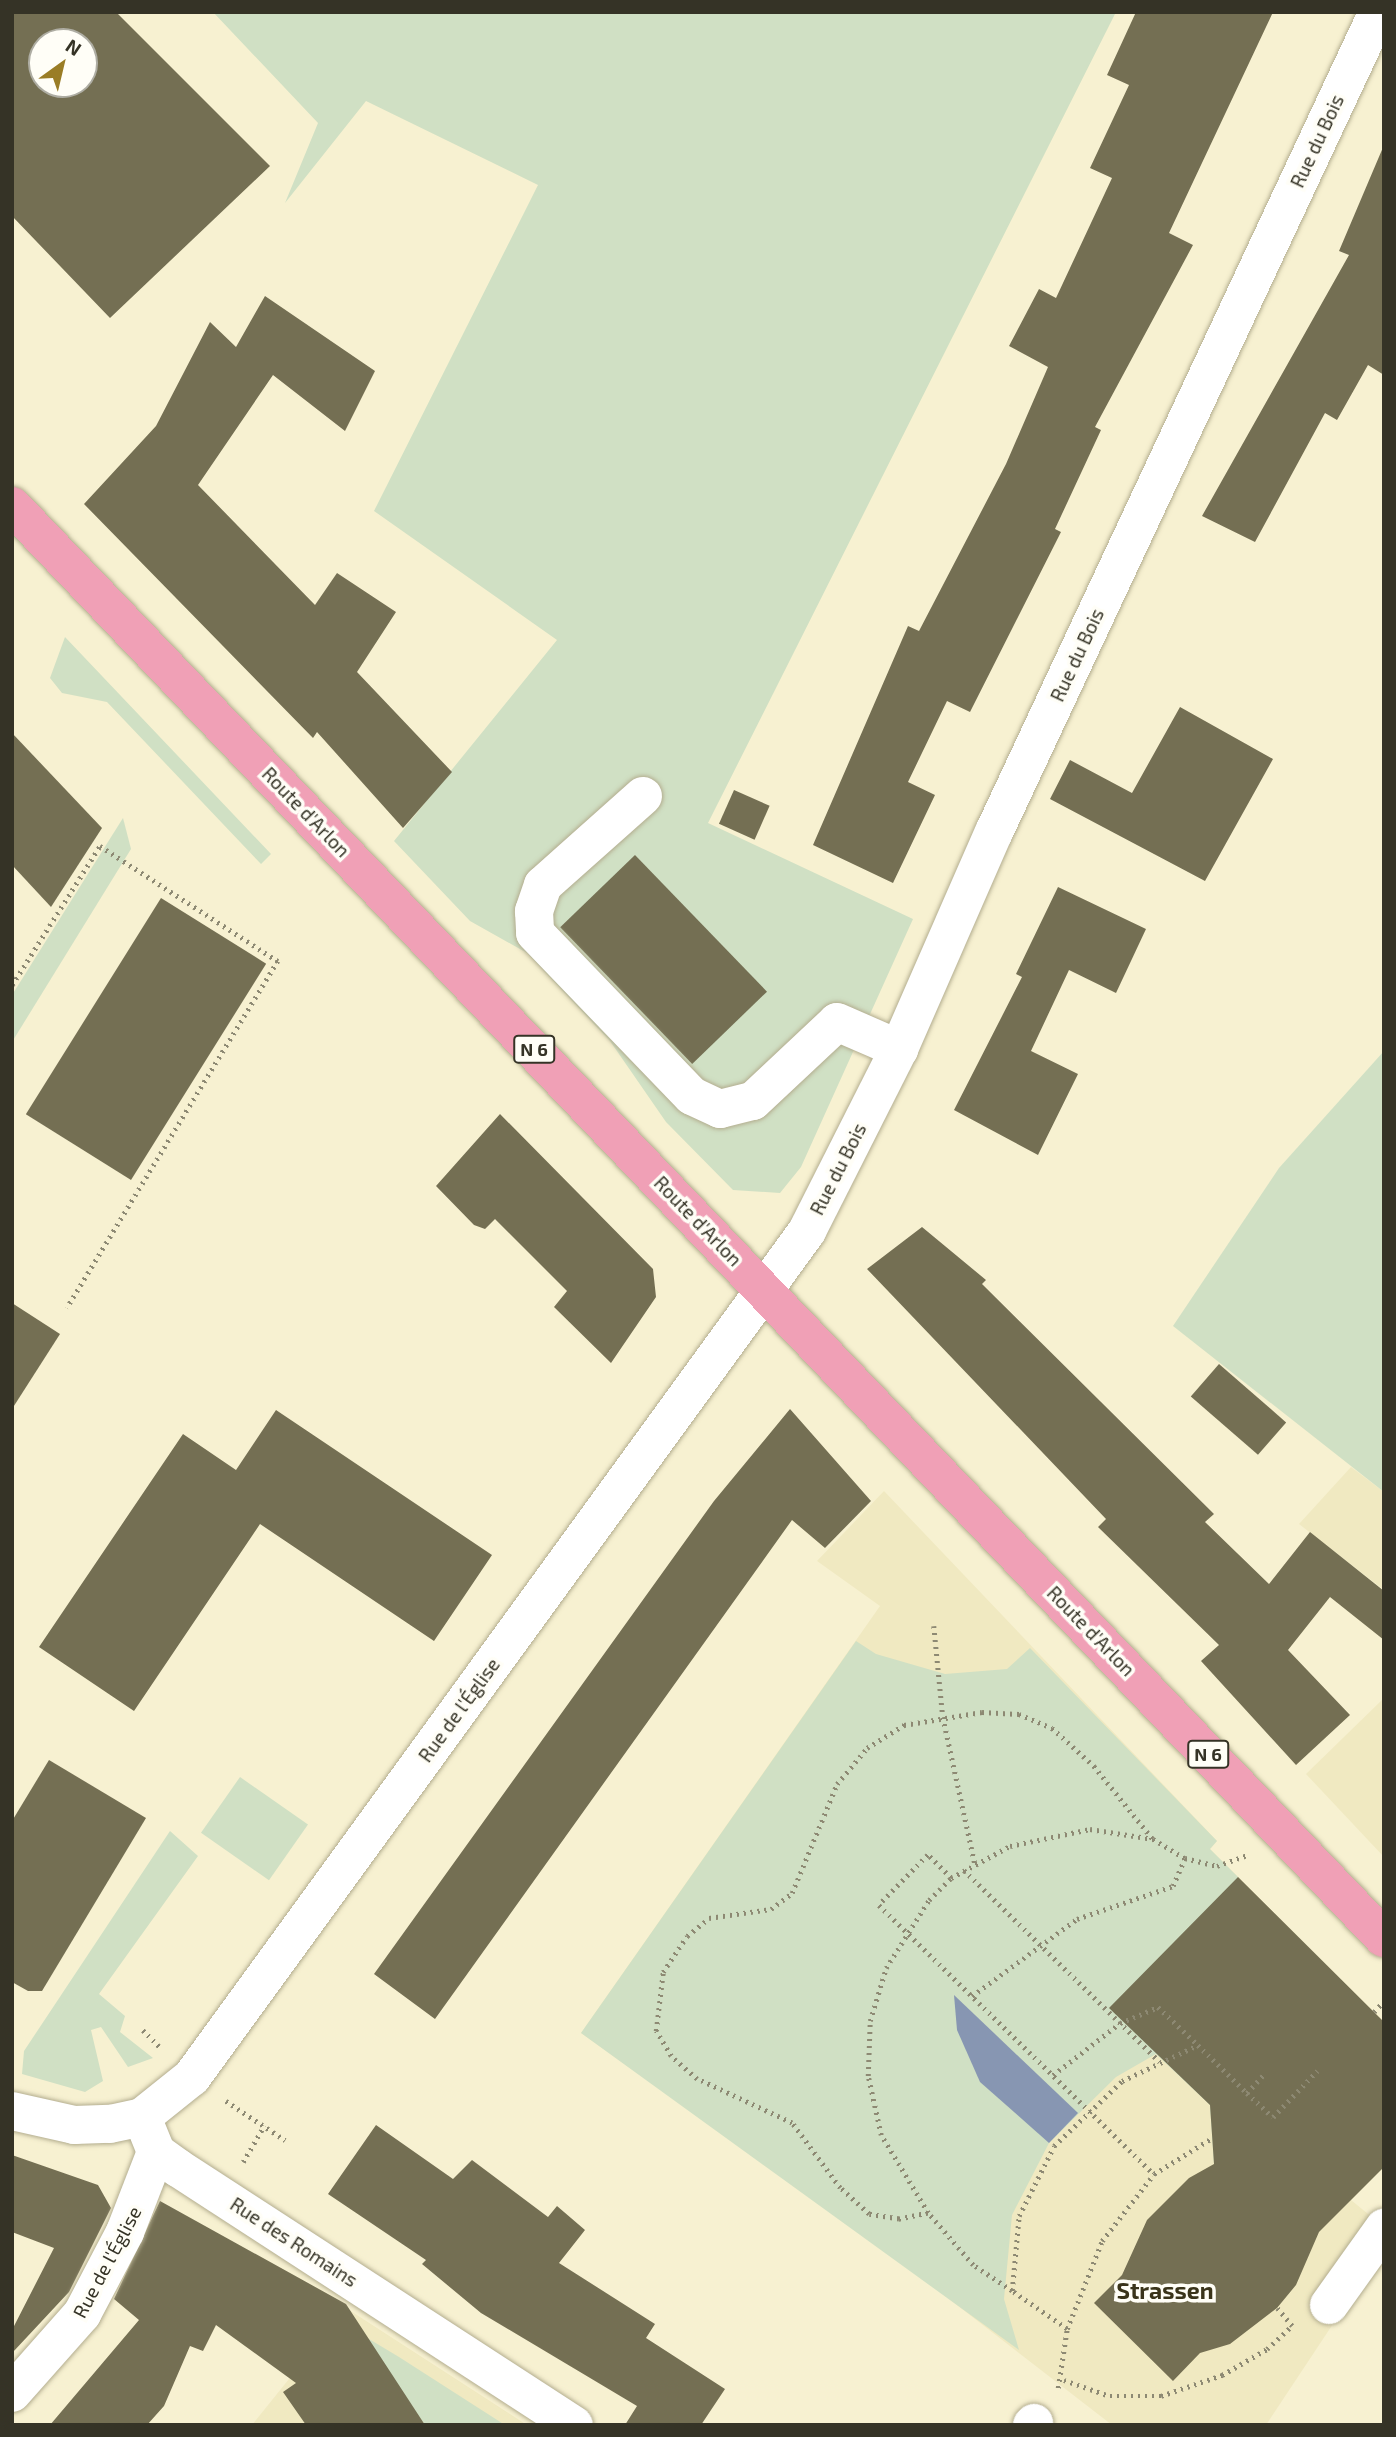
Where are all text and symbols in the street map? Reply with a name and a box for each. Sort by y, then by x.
north arrow [28,28,98,98]
text: N [62,33,86,60]
street label: Rue du Bois [1286,91,1348,191]
street label: Rue du Bois [1046,605,1108,705]
street label: Route d'Arlon [258,762,354,862]
road number: N 6 [513,1034,555,1064]
street label: Rue du Bois [805,1119,871,1219]
street label: Route d'Arlon [650,1171,746,1271]
street label: Route d'Arlon [1043,1581,1139,1681]
street label: Rue de l'Église [414,1654,504,1766]
road number: N 6 [1187,1740,1229,1769]
street label: Rue des Romains [226,2192,362,2292]
street label: Rue de l'Église [68,2202,146,2322]
district label: Strassen [1117,2276,1213,2304]

